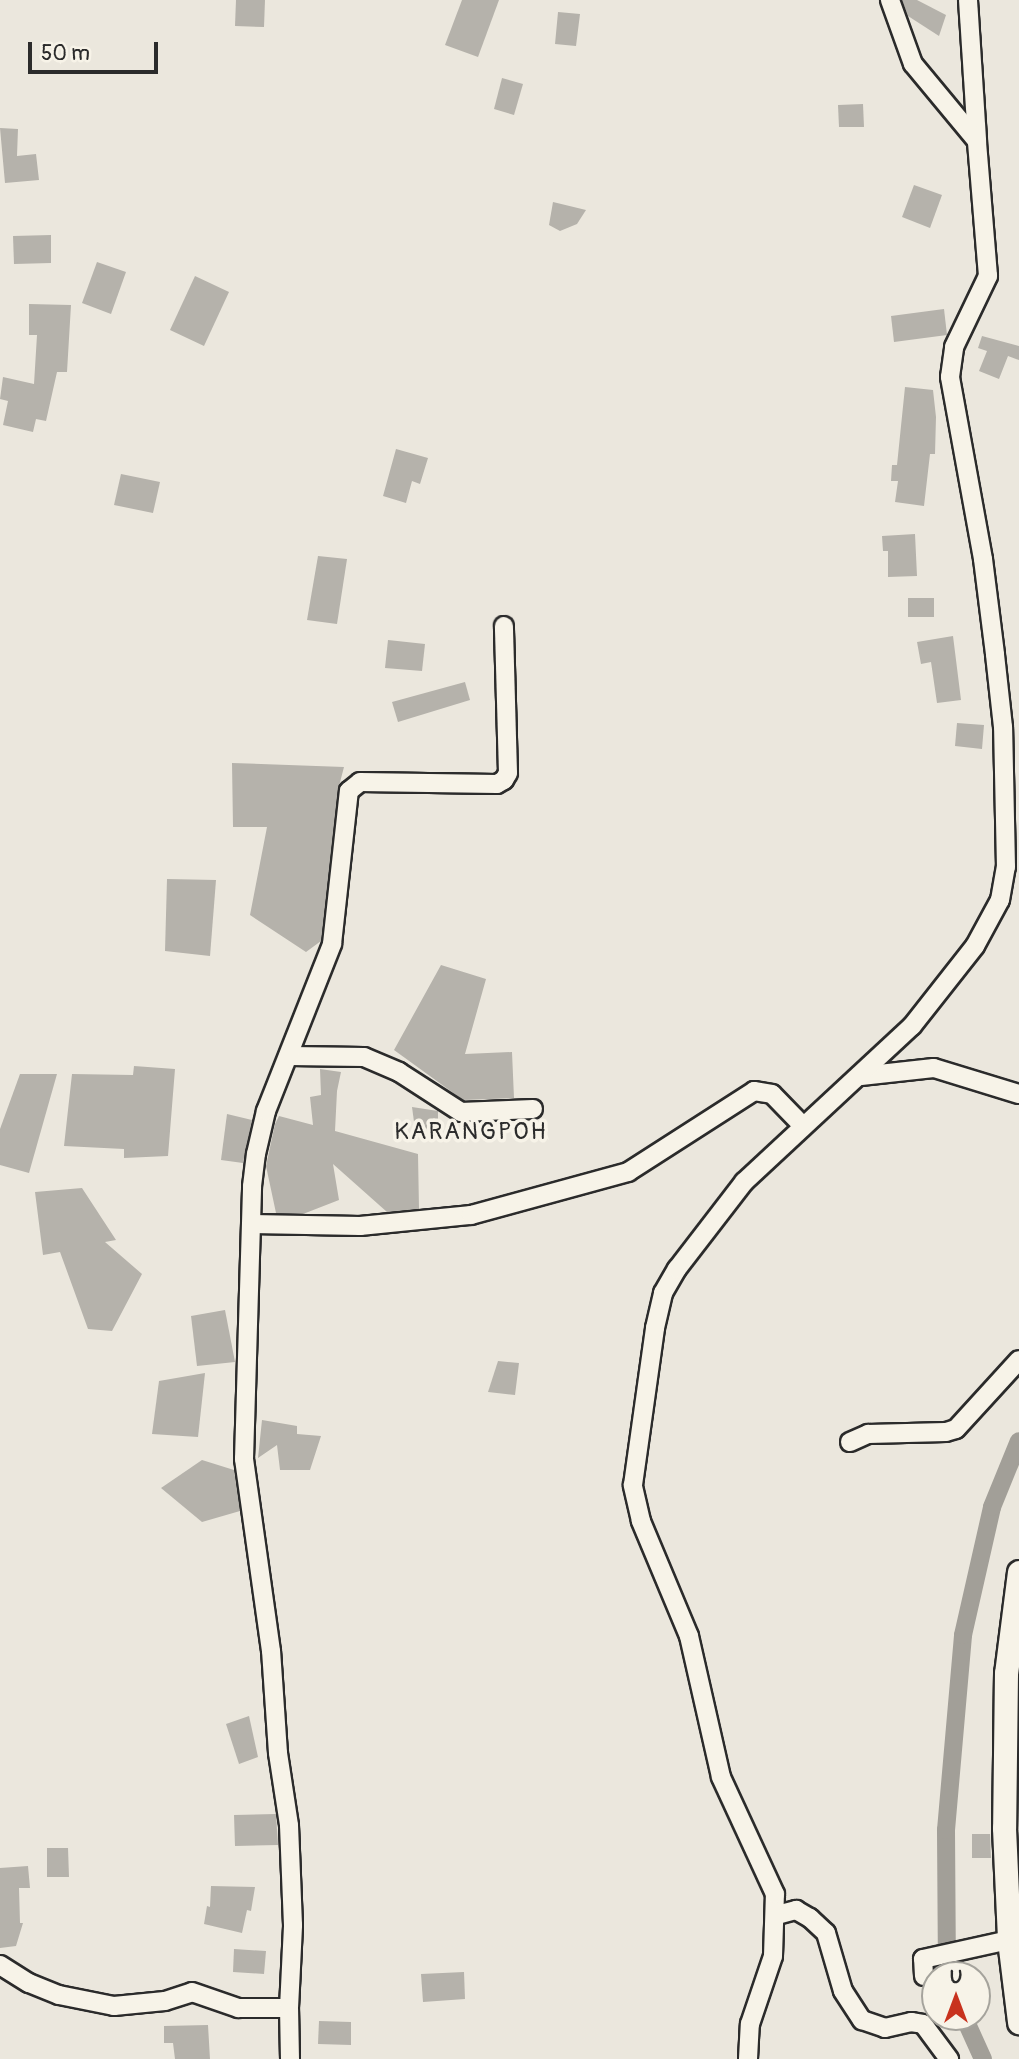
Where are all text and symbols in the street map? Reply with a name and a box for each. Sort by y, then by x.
scale bar [32,28,161,72]
text: 50 m [41,40,90,67]
district label: KARANGPOH [395,1118,547,1146]
north arrow [921,1961,991,2031]
text: U [950,1965,962,1989]

